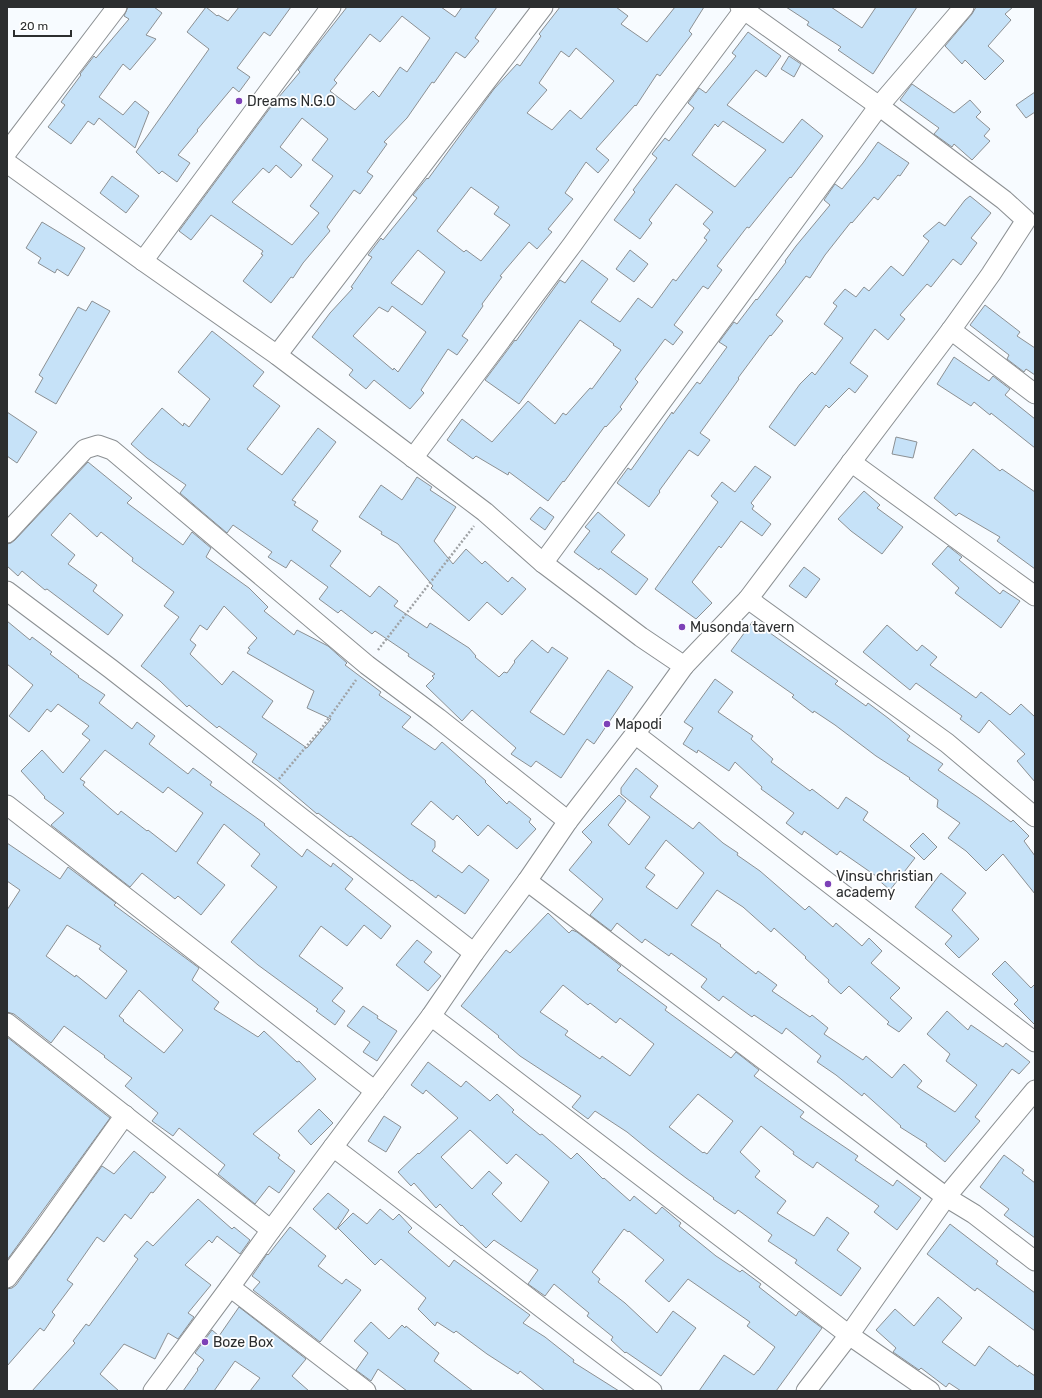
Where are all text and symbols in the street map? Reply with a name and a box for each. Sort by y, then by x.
scale bar [14,12,71,38]
text: 20 m [20,19,48,33]
place label: Dreams N.G.O [247,93,335,110]
marker: Dreams N.G.O [234,96,244,106]
place label: Musonda tavern [690,619,795,636]
marker: Musonda tavern [677,622,687,632]
place label: Mapodi [615,716,662,733]
marker: Mapodi [602,719,612,729]
place label: Vinsu christian academy [836,868,933,901]
marker: Vinsu christian academy [823,879,833,889]
place label: Boze Box [213,1334,274,1351]
marker: Boze Box [200,1337,210,1347]

